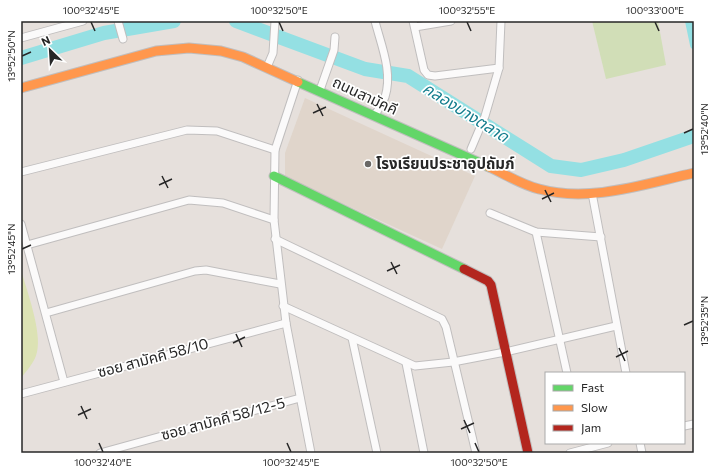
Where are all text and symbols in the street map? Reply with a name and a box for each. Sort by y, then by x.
text: 100°32'45"E [63,4,119,16]
text: 100°32'50"E [250,4,308,16]
text: 100°32'55"E [439,4,495,16]
text: 100°33'00"E [626,4,684,16]
text: 13°52'50"N [5,30,17,82]
north arrow [30,30,70,70]
text: N [39,33,52,48]
street label: ถนนสามัคคี [330,72,401,118]
water label: คลองบางตลาด [420,78,513,146]
text: 13°52'40"N [698,103,710,155]
place label: โรงเรียนประชาอุปถัมภ์ [376,154,515,173]
marker: โรงเรียนประชาอุปถัมภ์ [363,159,373,169]
text: 13°52'45"N [5,224,17,274]
text: 13°52'35"N [698,296,710,346]
street label: ซอย สามัคคี 58/10 [95,334,210,381]
legend [545,372,685,444]
text: Fast [581,380,604,394]
street label: ซอย สามัคคี 58/12-5 [159,393,287,443]
text: Slow [581,400,608,414]
text: Jam [581,420,601,435]
text: 100°32'40"E [74,456,132,468]
text: 100°32'45"E [263,456,319,468]
text: 100°32'50"E [450,456,508,468]

